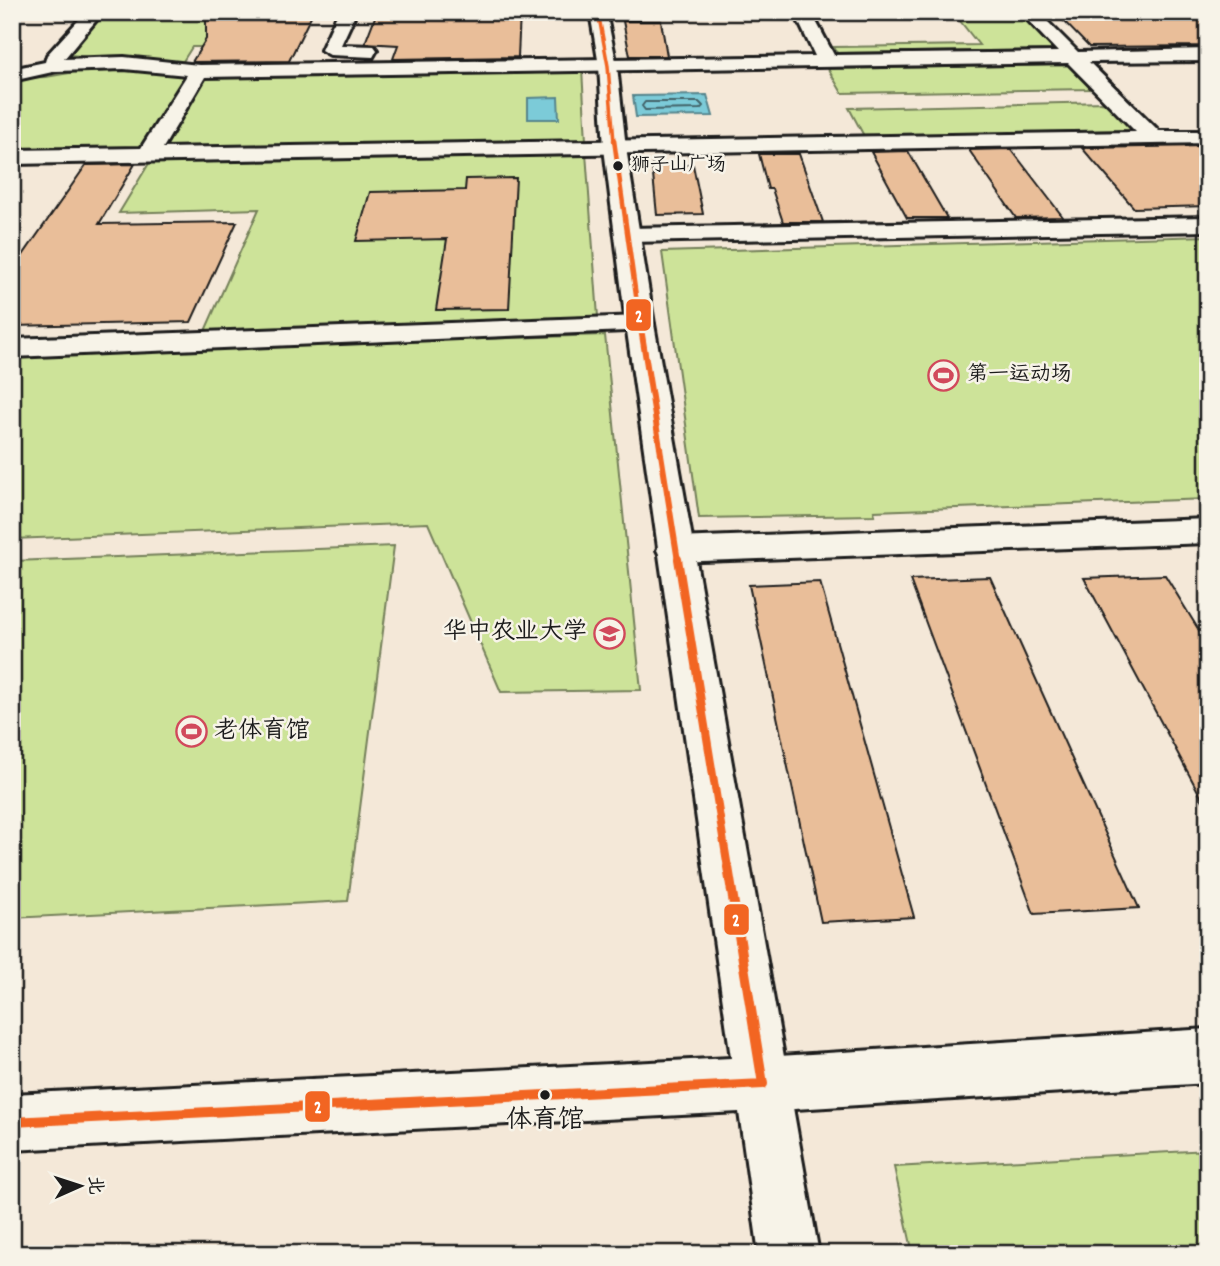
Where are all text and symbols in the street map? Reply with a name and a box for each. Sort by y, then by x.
place label: 狮子山广场 [631,153,726,180]
marker: 狮子山广场 [611,159,625,173]
line badge: 2 [625,298,652,332]
text: 2 [635,305,643,332]
sports icon: 第一运动场 [927,359,961,393]
place label: 第一运动场 [967,361,1072,391]
place label: 华中农业大学 [443,616,587,650]
school or university icon: 华中农业大学 [593,616,627,650]
sports icon: 老体育馆 [174,715,208,749]
place label: 老体育馆 [214,715,310,749]
line badge: 2 [723,903,750,936]
text: 2 [732,909,740,936]
marker: 体育馆 [538,1088,552,1102]
line badge: 2 [304,1090,331,1123]
text: 2 [314,1096,322,1123]
place label: 体育馆 [506,1103,584,1140]
north arrow [46,1150,116,1220]
text: 北 [80,1175,107,1195]

